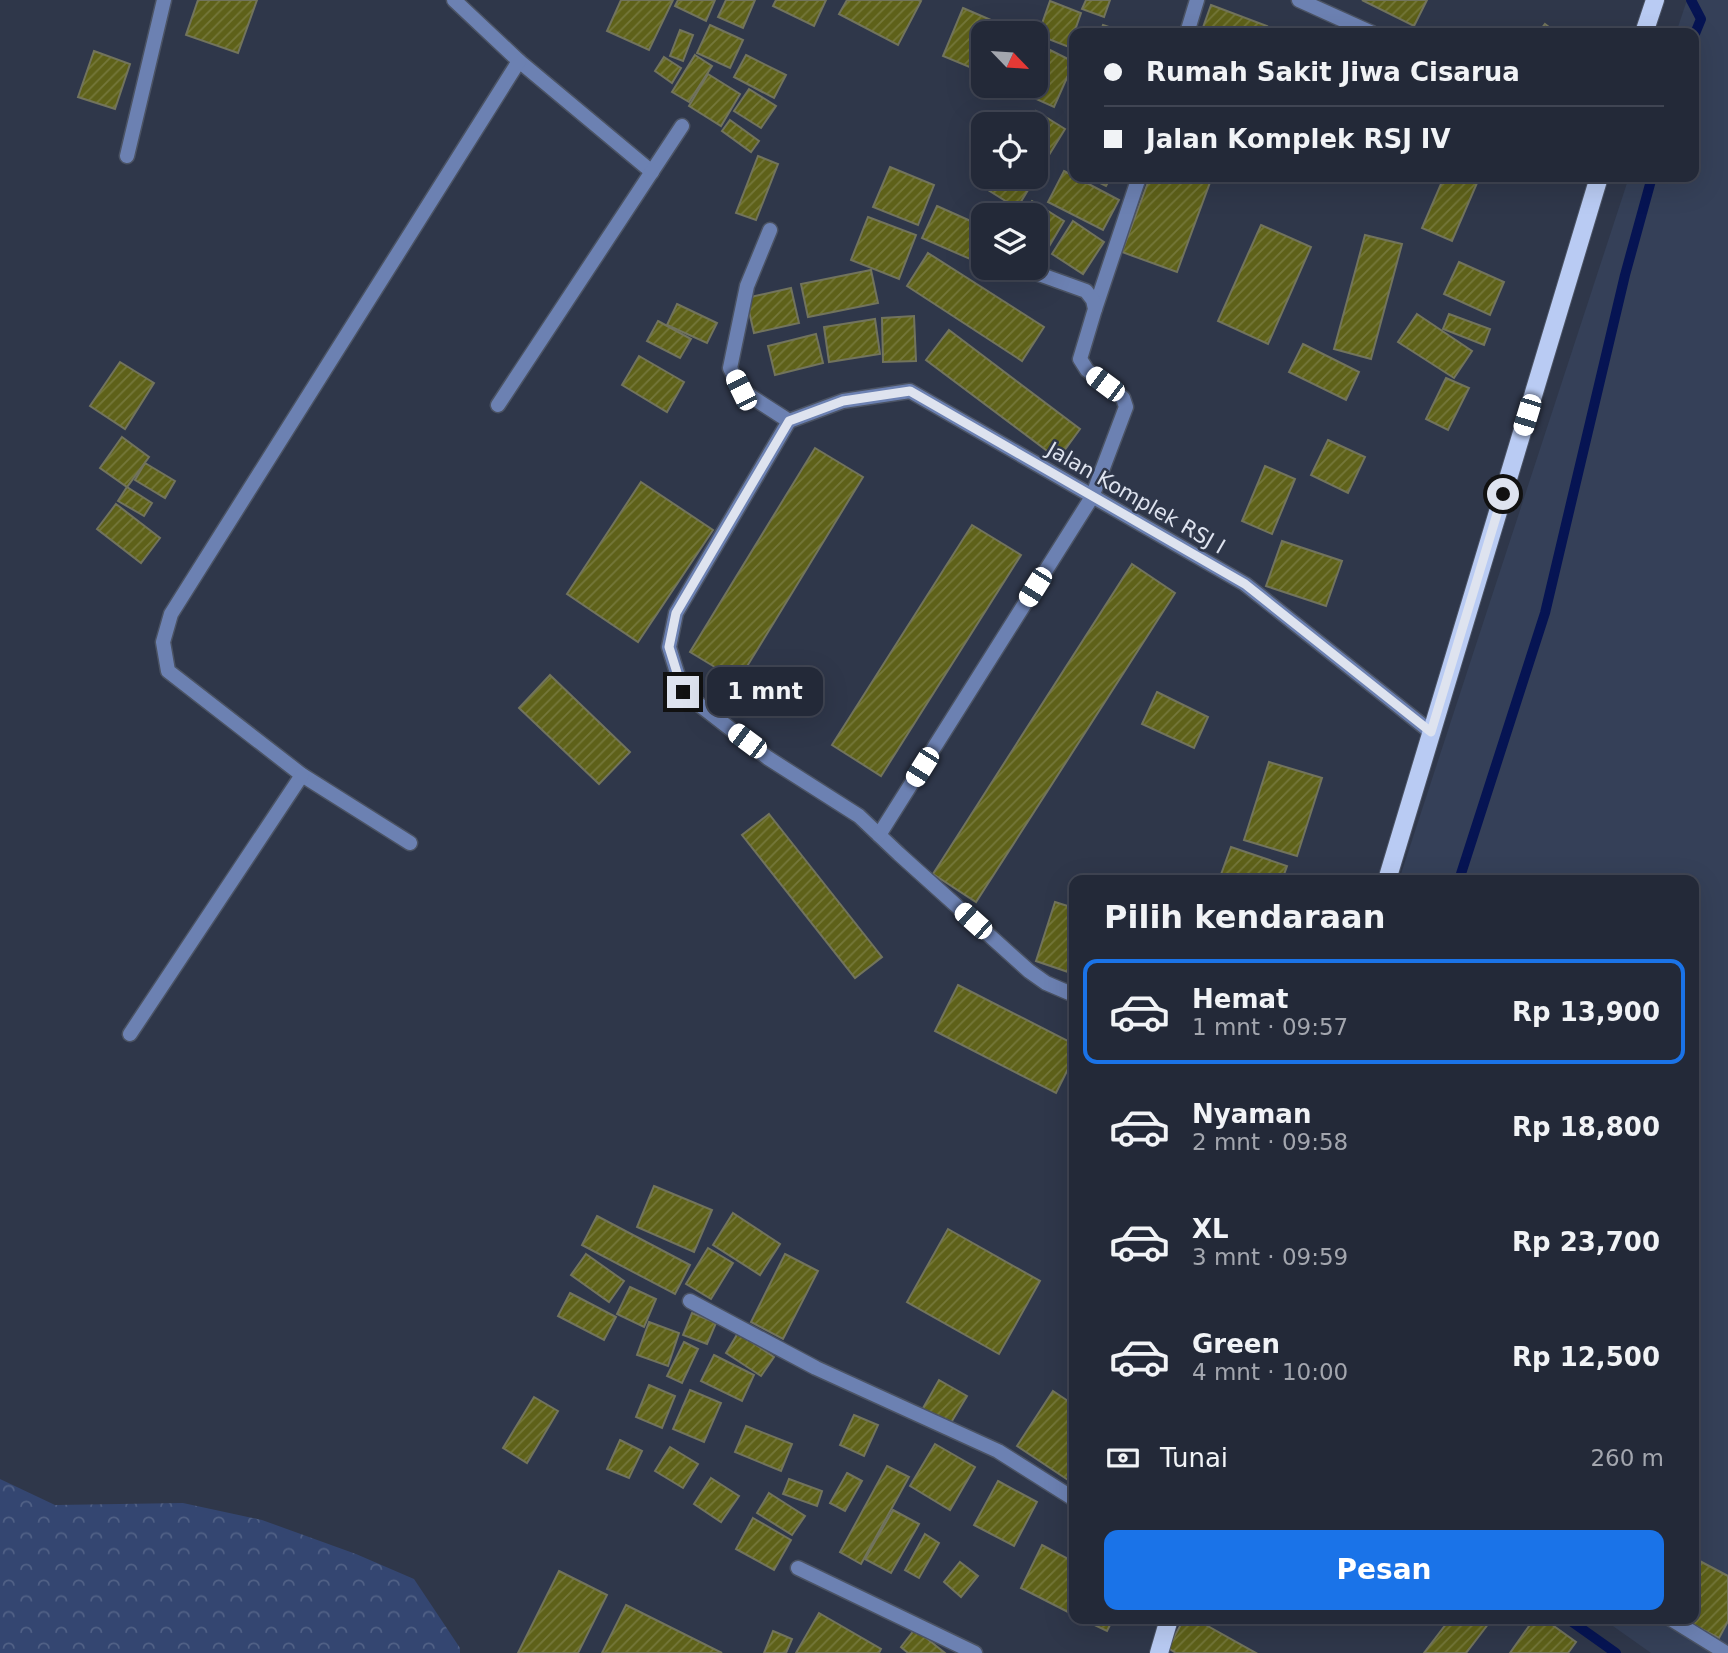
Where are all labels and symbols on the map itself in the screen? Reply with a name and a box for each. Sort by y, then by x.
north arrow [971,21,1048,98]
car [1082,363,1129,405]
car [723,367,760,413]
car [1511,392,1544,438]
street label: Jalan Komplek RSJ I [1041,436,1229,559]
route start [1487,478,1519,510]
car [1015,564,1056,610]
callout: 1 mnt [708,668,823,716]
route end [667,676,699,708]
car [724,720,771,762]
car [902,744,943,790]
car [951,899,996,943]

